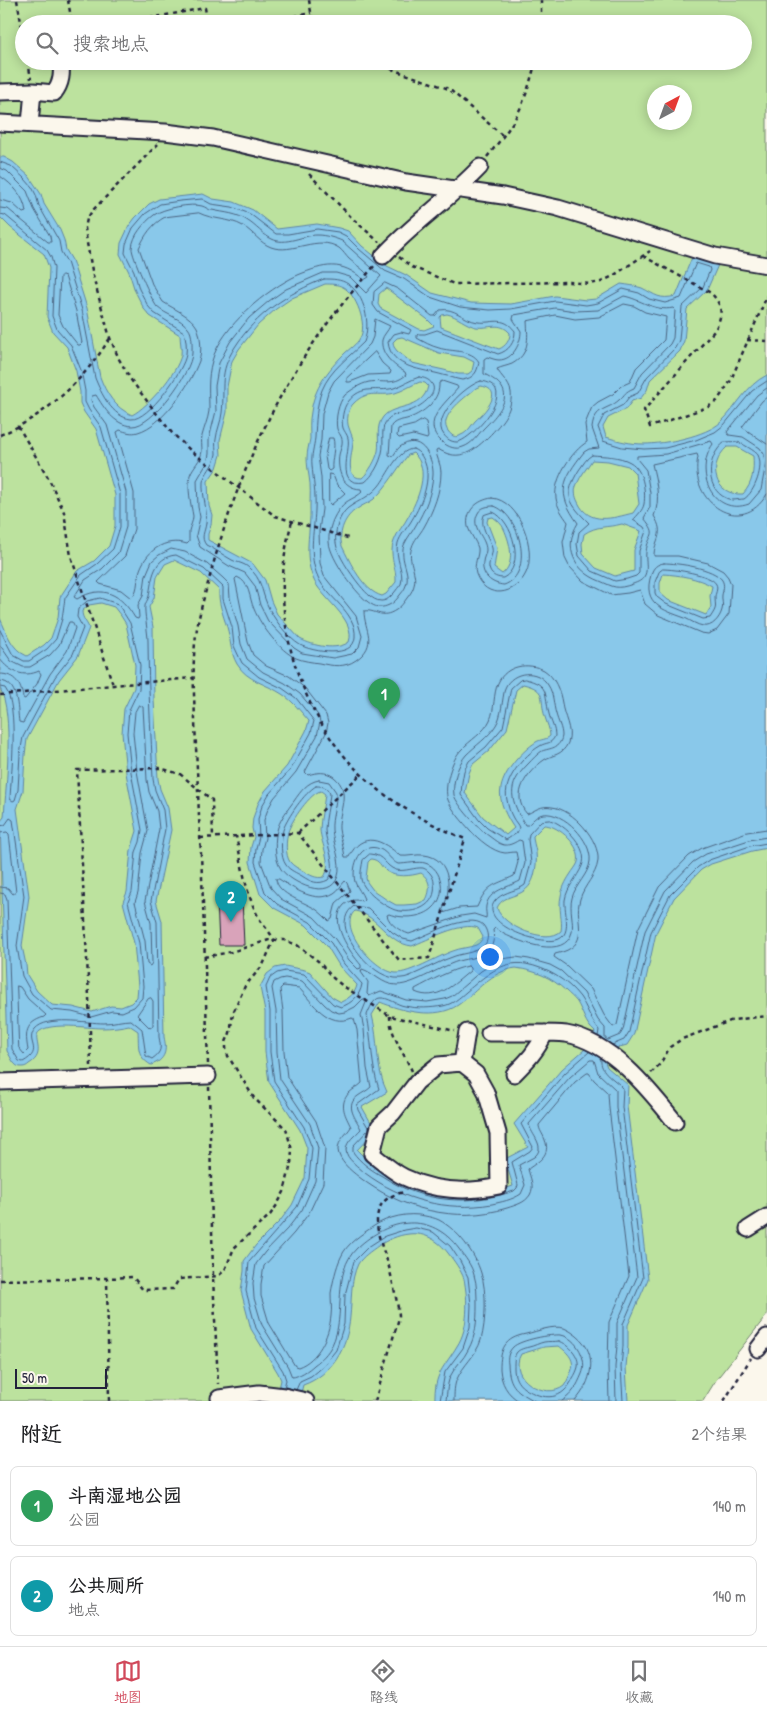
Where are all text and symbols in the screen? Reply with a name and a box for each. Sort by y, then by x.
search box [15,15,752,70]
icon: search [33,29,61,57]
text: 搜索地点 [73,30,149,56]
north arrow [647,85,692,130]
pin: 1 [368,678,400,719]
pin: 2 [215,881,247,922]
your location [477,944,503,970]
scale bar [15,1366,108,1389]
text: 50 m [22,1368,47,1387]
text: 附近 [20,1419,62,1448]
text: 2个结果 [692,1423,747,1445]
text: 斗南湿地公园 [68,1482,182,1508]
text: 1 [34,1495,40,1517]
text: 140 m [712,1495,746,1517]
text: 公园 [68,1508,100,1530]
text: 公共厕所 [68,1572,144,1598]
text: 2 [33,1585,41,1607]
text: 140 m [712,1585,746,1607]
text: 地点 [68,1598,100,1620]
tab: 地图 [114,1657,142,1706]
tab: 路线 [369,1657,397,1706]
tab: 收藏 [625,1657,653,1706]

